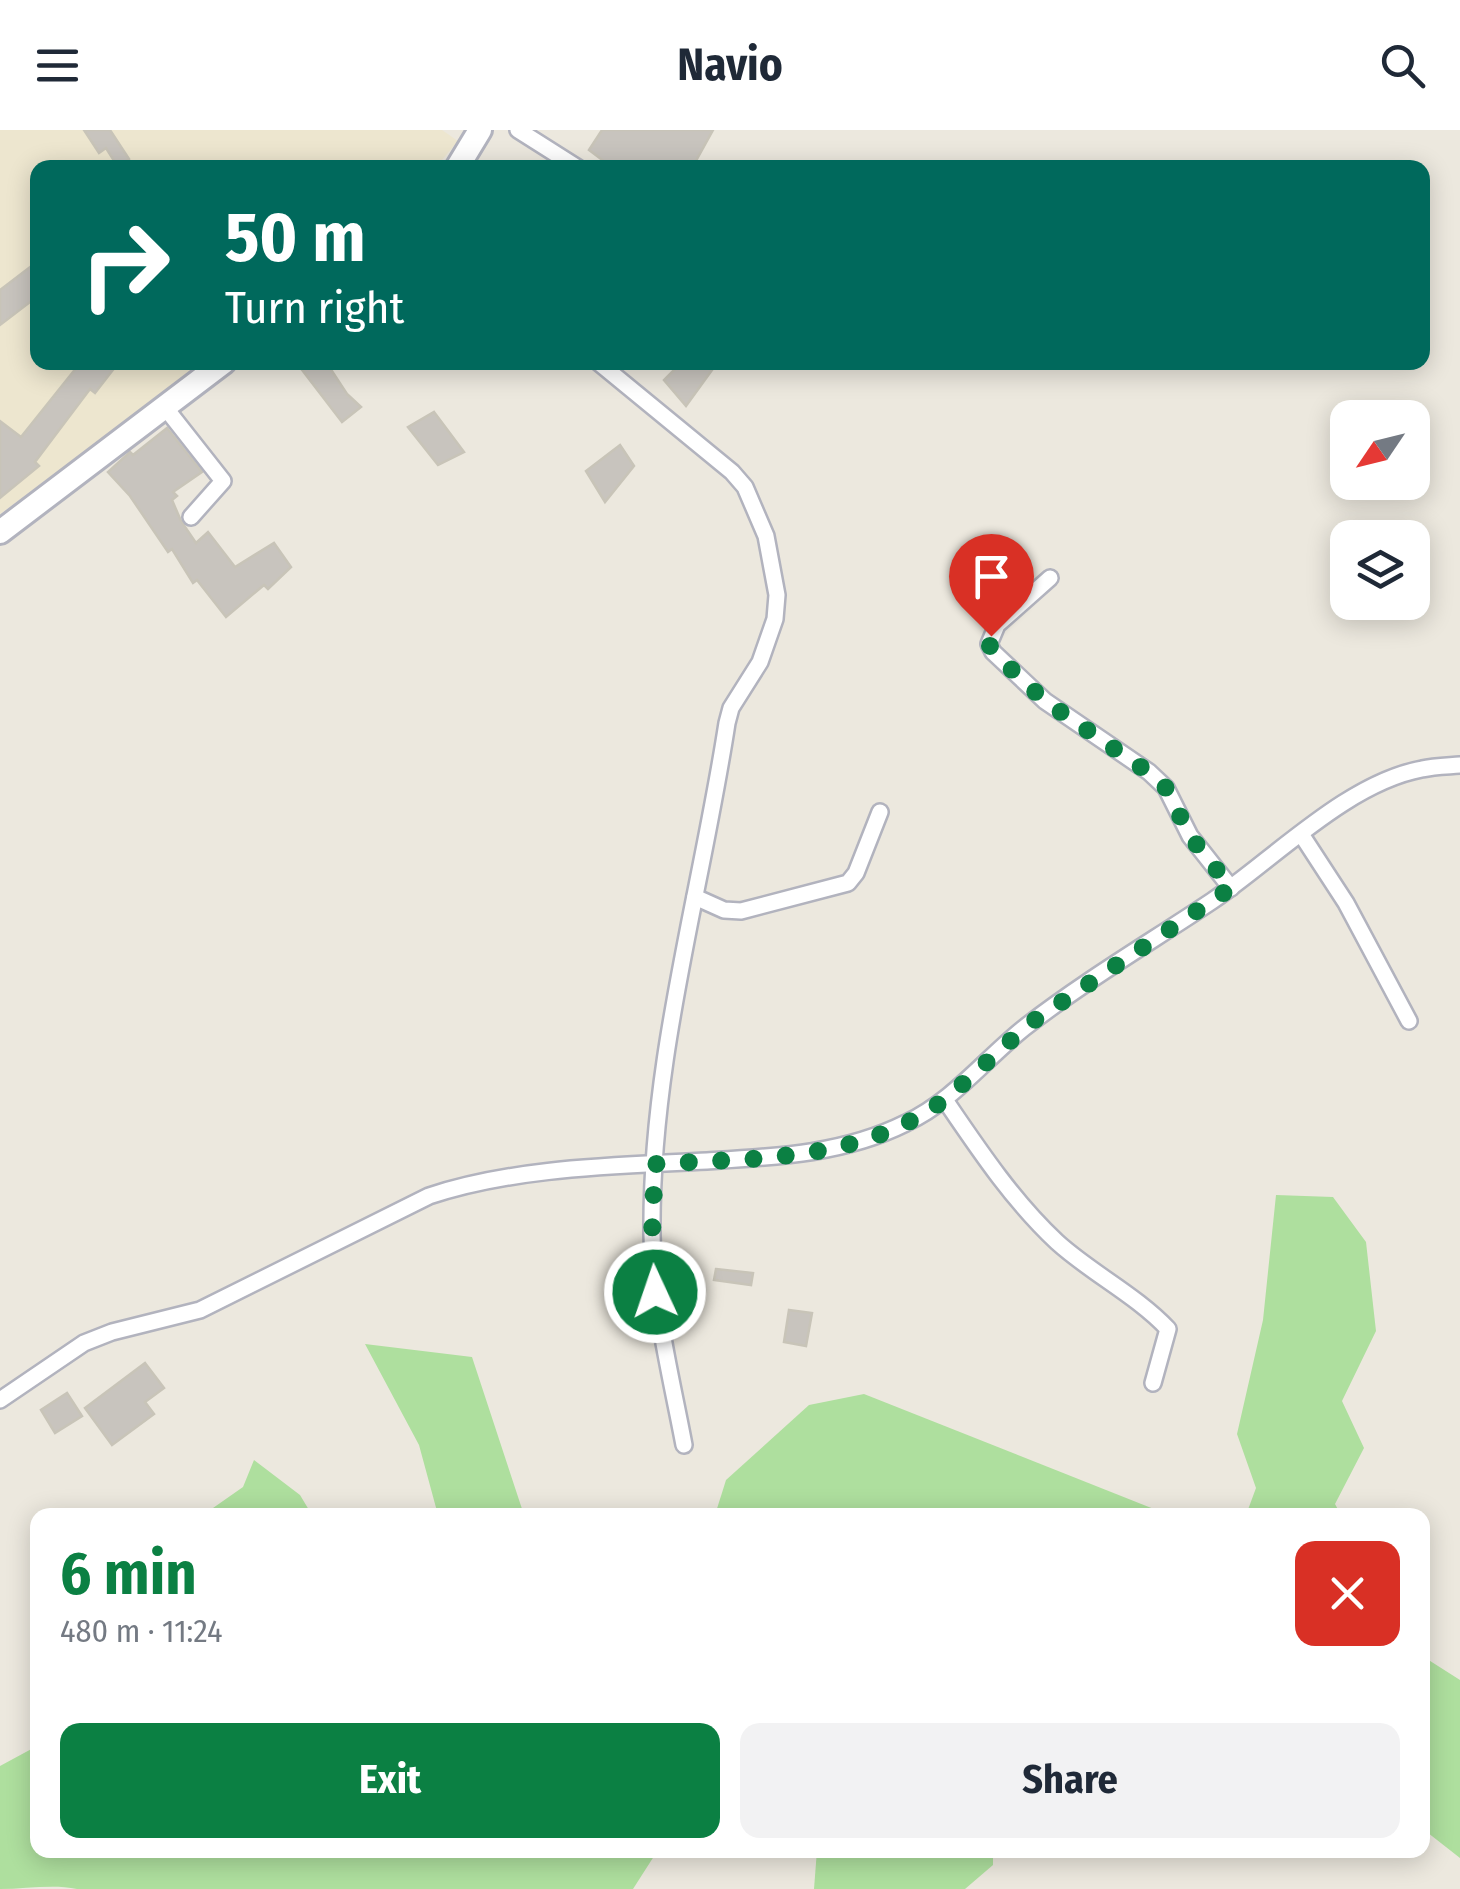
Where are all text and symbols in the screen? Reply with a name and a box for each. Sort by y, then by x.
icon: menu [30,38,85,93]
text: Navio [677,38,783,92]
icon: search [1375,38,1430,93]
text: 50 m [225,196,366,280]
icon: right [60,200,190,330]
text: Turn right [225,281,404,335]
north arrow [1330,400,1430,500]
map controls [1330,400,1430,620]
button: layers [1330,520,1430,620]
pin [949,534,1034,637]
icon: arrive [964,549,1019,604]
position arrow [603,1240,707,1344]
text: 6 min [60,1538,197,1610]
button: close [1295,1541,1400,1646]
text: 480 m · 11:24 [60,1612,222,1650]
button: Exit [60,1723,720,1838]
button: Share [740,1723,1400,1838]

